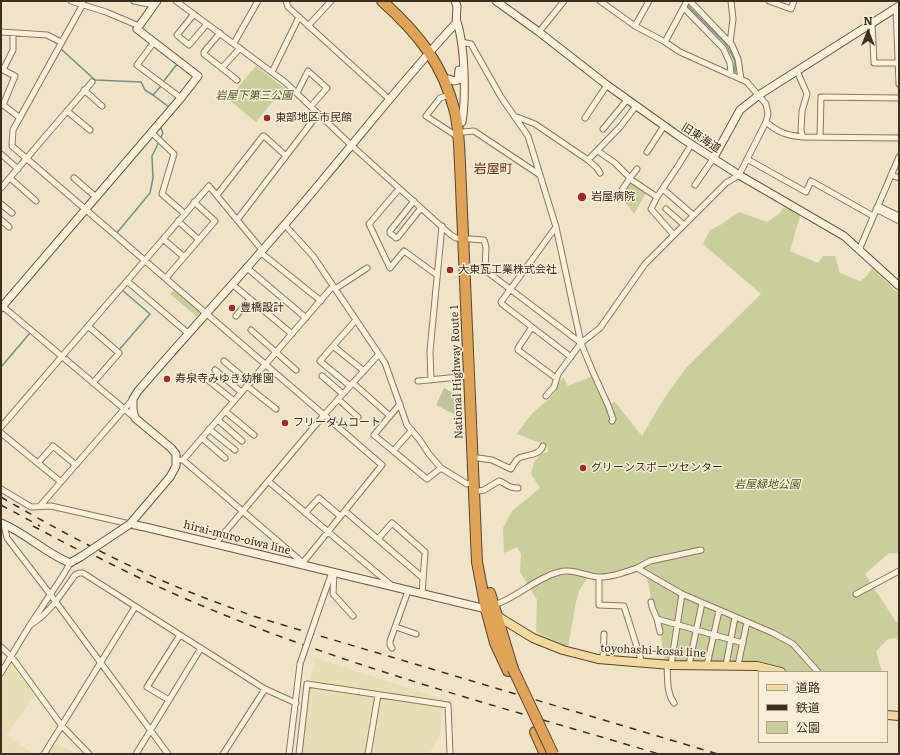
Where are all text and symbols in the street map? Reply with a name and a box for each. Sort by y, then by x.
north arrow [848,12,888,52]
text: N [863,12,873,28]
park label: 岩屋下第三公園 [216,89,292,103]
place label: 東部地区市民館 [275,111,352,125]
marker: 東部地区市民館 [262,113,272,123]
street label: 旧東海道 [679,120,723,156]
district label: 岩屋町 [474,161,512,177]
place label: 岩屋病院 [591,190,635,204]
marker: 岩屋病院 [576,191,588,203]
place label: 大東瓦工業株式会社 [458,263,557,277]
marker: 大東瓦工業株式会社 [445,265,455,275]
place label: 豊橋設計 [240,301,284,315]
marker: 豊橋設計 [227,303,237,313]
street label: National Highway Route 1 [448,305,466,439]
place label: 寿泉寺みゆき幼稚園 [175,372,274,386]
marker: 寿泉寺みゆき幼稚園 [162,374,172,384]
place label: フリーダムコート [293,416,381,430]
marker: フリーダムコート [280,418,290,428]
place label: グリーンスポーツセンター [591,461,723,475]
marker: グリーンスポーツセンター [578,463,588,473]
park label: 岩屋緑地公園 [734,478,800,492]
street label: hirai-muro-oiwa line [182,518,292,558]
street label: toyohashi-kosai line [600,642,706,660]
legend [758,671,888,743]
text: 道路 [796,678,820,696]
text: 鉄道 [796,698,820,716]
text: 公園 [796,718,820,736]

